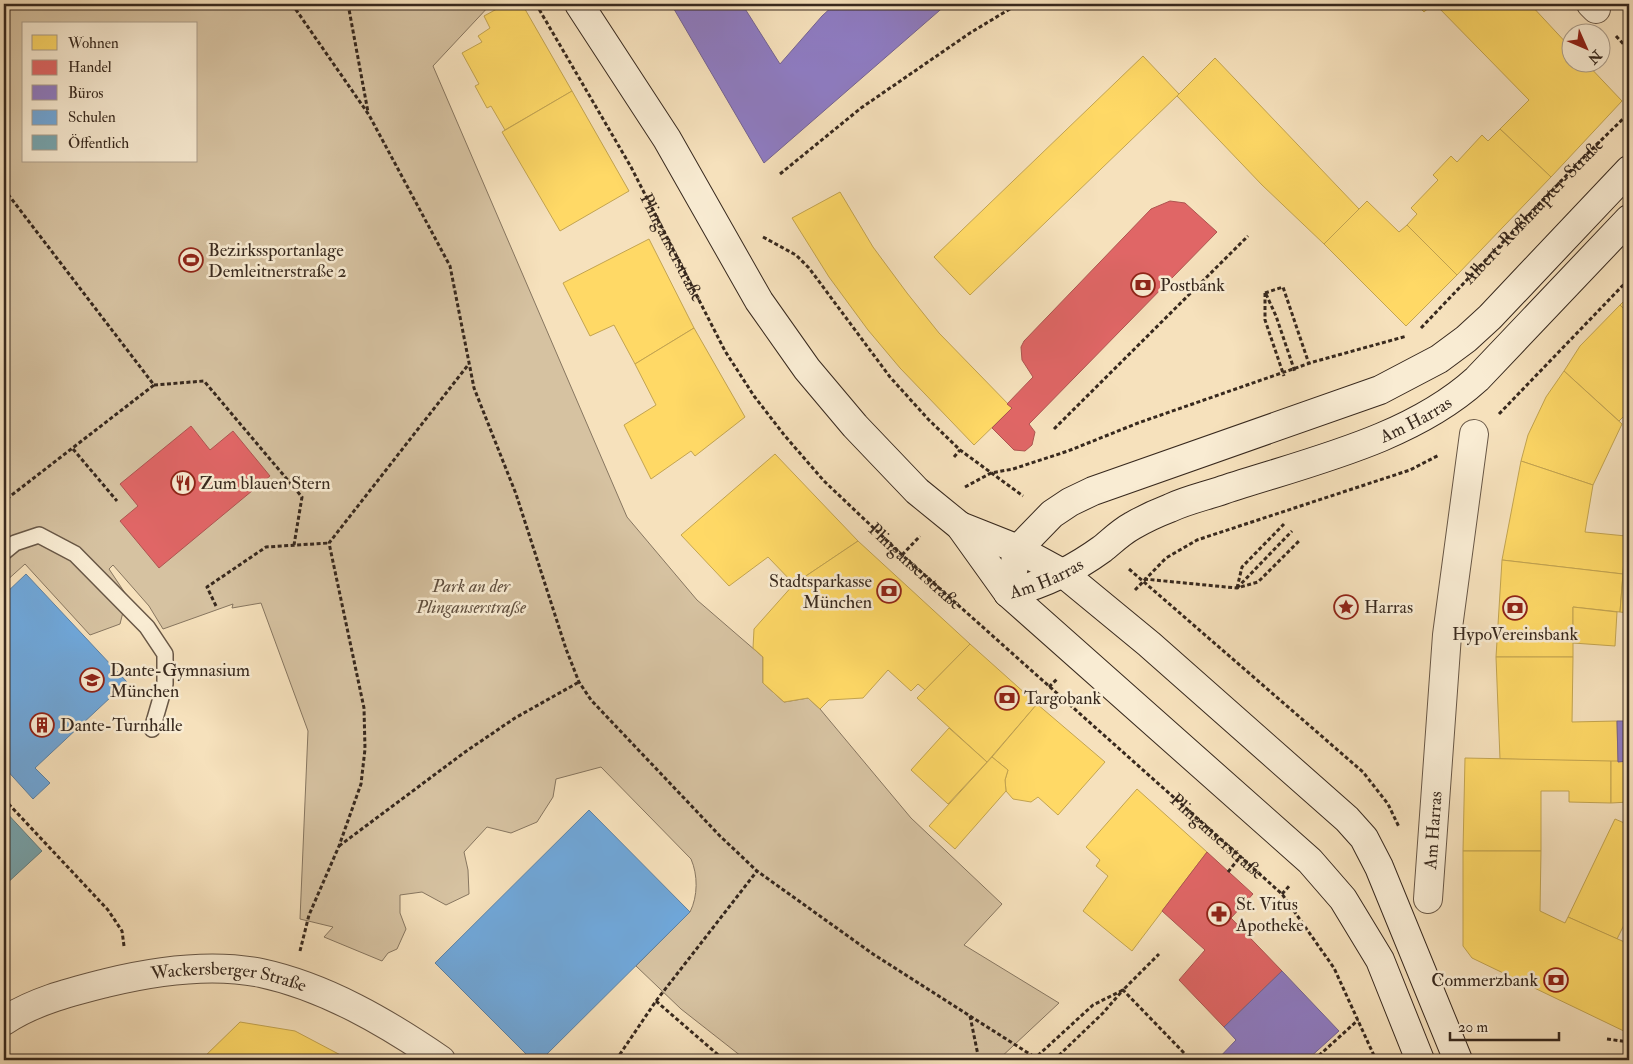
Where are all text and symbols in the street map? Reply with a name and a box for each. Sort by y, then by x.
legend [22,22,198,162]
north arrow [1560,22,1610,72]
text: Wohnen [67,34,119,53]
text: N [1584,46,1606,68]
text: Handel [68,58,112,77]
text: Büros [68,84,104,103]
text: Schulen [68,108,116,127]
text: Öffentlich [68,133,129,153]
street label: Albert-Roßhaupter-Straße [1457,133,1609,290]
street label: Plinganserstraße [634,190,709,306]
place label: Bezirkssportanlage Demleitnerstraße 2 [208,239,347,283]
sports icon: Bezirkssportanlage Demleitnerstraße 2 [178,247,204,273]
bank icon: Postbank [1130,272,1156,298]
place label: Postbank [1160,274,1225,297]
street label: Am Harras [1376,391,1457,449]
restaurant icon: Zum blauen Stern [170,470,196,496]
place label: Zum blauen Stern [200,472,331,495]
street label: Plinganserstraße [863,518,967,615]
street label: Am Harras [1006,553,1088,604]
place label: Stadtsparkasse München [769,570,872,614]
park label: Park an der Plinganserstraße [415,575,527,619]
bank icon: Stadtsparkasse München [876,578,902,604]
place icon: Harras [1333,594,1359,620]
bank icon: HypoVereinsbank [1502,595,1528,621]
place label: Harras [1364,596,1413,619]
place label: HypoVereinsbank [1452,623,1578,646]
place label: Dante-Gymnasium München [110,659,250,703]
school or university icon: Dante-Gymnasium München [79,667,105,693]
bank icon: Targobank [994,685,1020,711]
place label: Targobank [1024,687,1101,710]
building icon: Dante-Turnhalle [29,712,55,738]
place label: Dante-Turnhalle [60,714,183,737]
street label: Plinganserstraße [1165,789,1269,885]
street label: Am Harras [1419,790,1448,871]
place label: St. Vitus Apotheke [1235,893,1304,937]
pharmacy icon: St. Vitus Apotheke [1206,901,1232,927]
street label: Wackersberger Straße [148,957,310,998]
bank icon: Commerzbank [1543,967,1569,993]
place label: Commerzbank [1431,969,1538,992]
scale bar [1450,1009,1559,1041]
text: 20 m [1458,1018,1488,1037]

